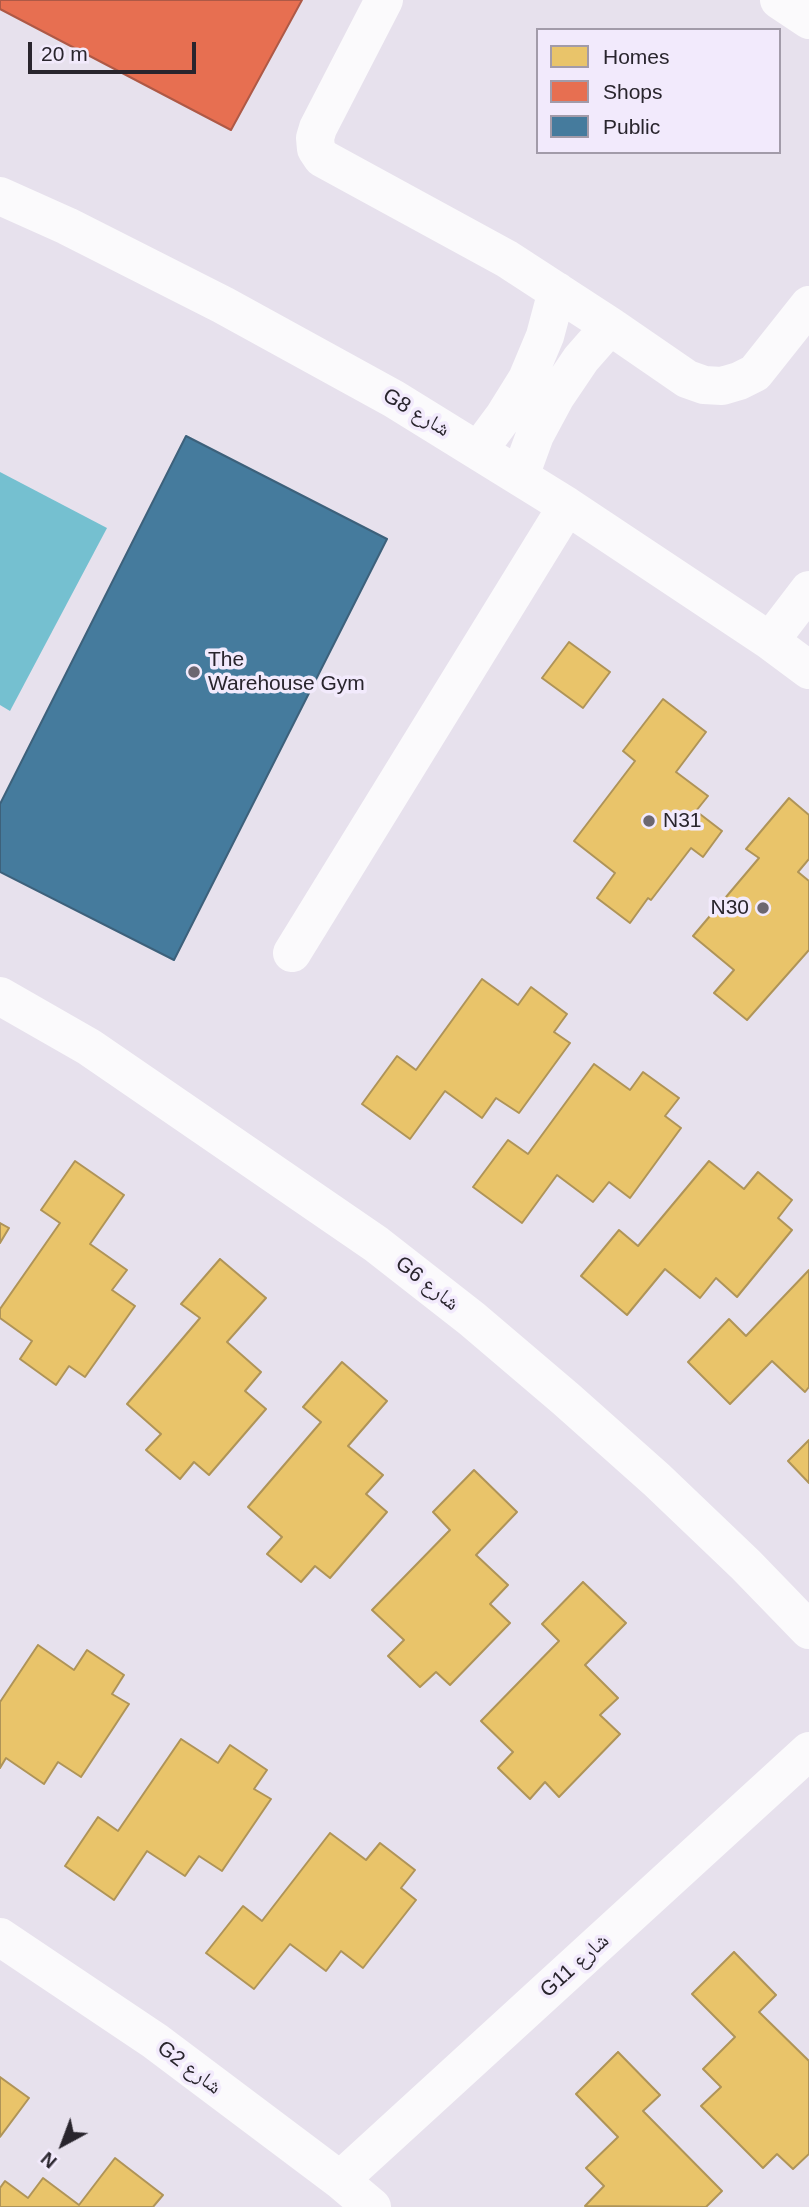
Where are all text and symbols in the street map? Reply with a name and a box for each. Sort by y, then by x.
scale bar [32,28,200,72]
legend [536,28,781,154]
text: 20 m [41,42,88,65]
text: Homes [603,45,670,68]
text: Shops [603,80,663,103]
text: Public [603,115,660,138]
street label: G8 شارع [378,383,454,443]
place label: The Warehouse Gym [208,647,365,697]
marker: The Warehouse Gym [186,664,202,680]
place label: N31 [663,808,702,834]
marker: N31 [641,813,657,829]
place label: N30 [710,895,749,921]
marker: N30 [755,900,771,916]
street label: G6 شارع [390,1251,464,1317]
street label: G11 شارع [535,1929,615,2003]
street label: G2 شارع [152,2036,226,2100]
north arrow [28,2109,98,2179]
text: N [37,2148,61,2173]

